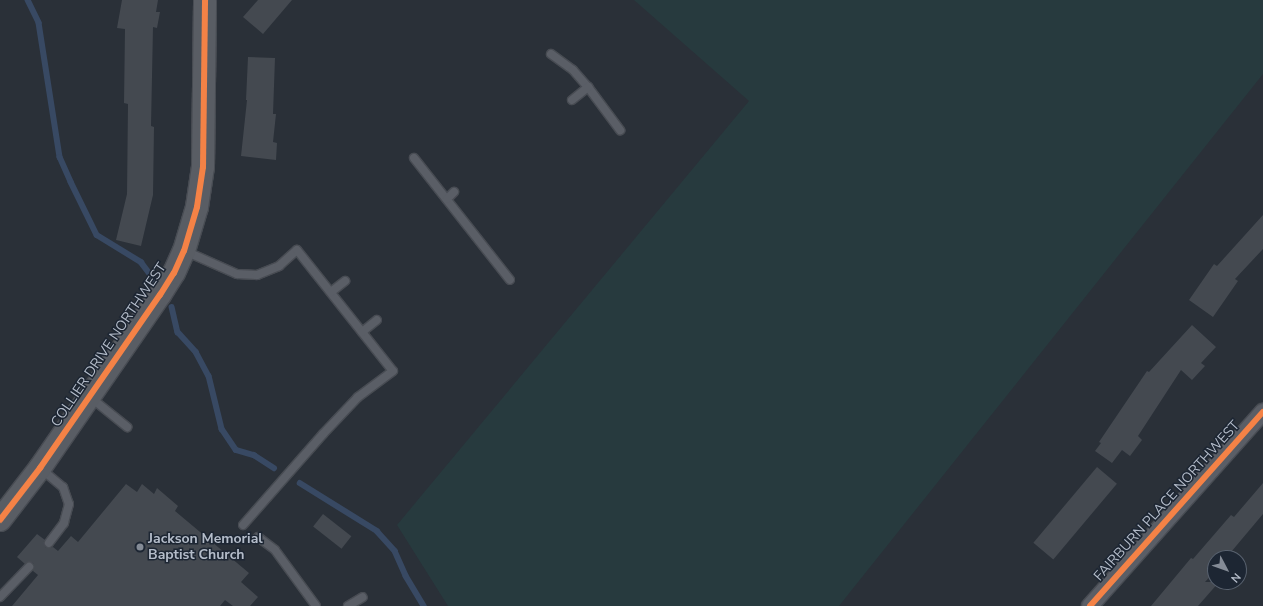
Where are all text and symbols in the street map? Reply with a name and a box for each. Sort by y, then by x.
street label: COLLIER DRIVE NORTHWEST [48,260,170,430]
street label: FAIRBURN PLACE NORTHWEST [1091,417,1243,585]
place label: Jackson Memorial Baptist Church [148,531,263,564]
marker: Jackson Memorial Baptist Church [135,542,145,552]
north arrow [1207,550,1247,590]

